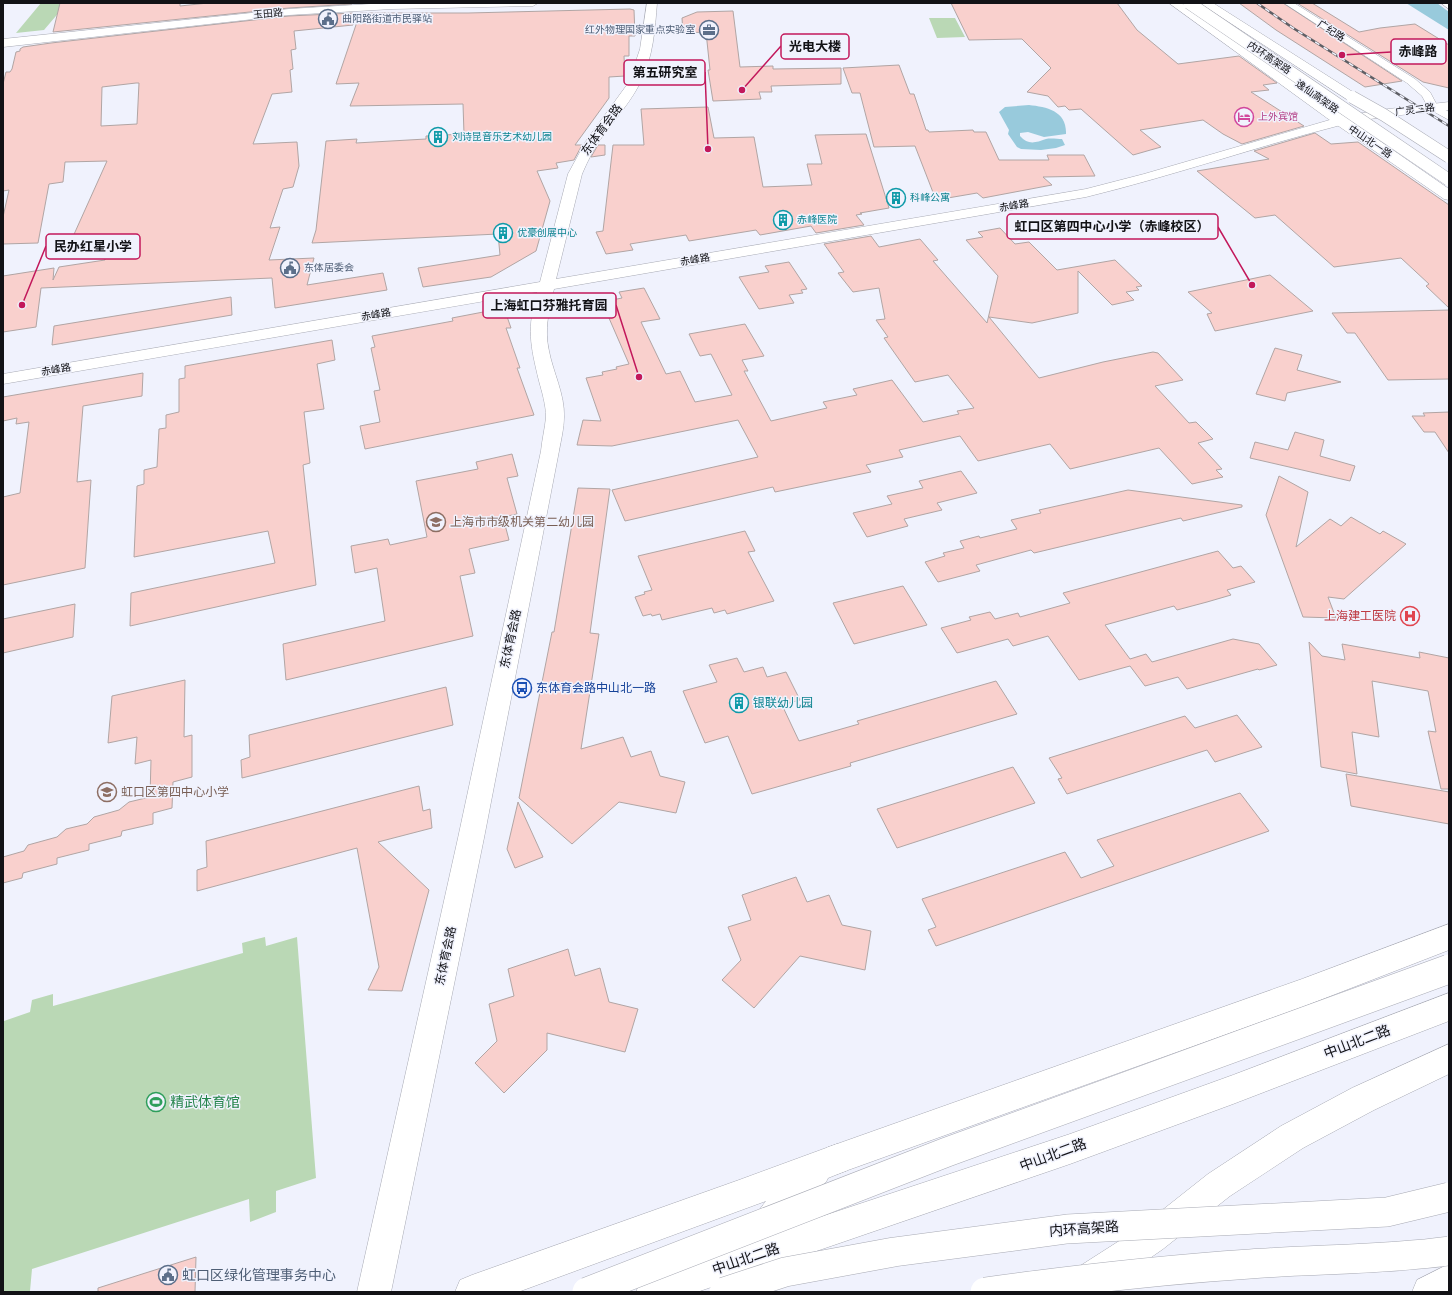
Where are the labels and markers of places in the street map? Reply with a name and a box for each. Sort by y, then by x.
public building icon: 曲阳路街道市民驿站 [317,8,339,30]
place label: 曲阳路街道市民驿站 [342,13,432,25]
office icon: 红外物理国家重点实验室 [698,19,720,41]
place label: 红外物理国家重点实验室 [585,24,695,36]
callout: 光电大楼 [781,34,849,59]
callout: 赤峰路 [1391,39,1446,64]
callout: 第五研究室 [624,60,705,85]
hotel icon: 上外宾馆 [1233,106,1255,128]
place label: 上外宾馆 [1258,111,1298,123]
building icon: 刘诗昆音乐艺术幼儿园 [427,126,449,148]
place label: 刘诗昆音乐艺术幼儿园 [452,131,552,143]
building icon: 科峰公寓 [885,187,907,209]
place label: 科峰公寓 [910,192,950,204]
building icon: 赤峰医院 [772,209,794,231]
place label: 赤峰医院 [797,214,837,226]
callout: 虹口区第四中心小学（赤峰校区） [1007,214,1218,239]
building icon: 优豪创展中心 [492,222,514,244]
place label: 优豪创展中心 [517,227,577,239]
callout: 民办红星小学 [46,234,140,259]
public building icon: 东体居委会 [279,257,301,279]
place label: 东体居委会 [304,262,354,274]
callout: 上海虹口芬雅托育园 [483,293,616,318]
school or university icon: 上海市市级机关第二幼儿园 [425,511,447,533]
place label: 上海市市级机关第二幼儿园 [450,515,594,530]
hospital icon: 上海建工医院 [1399,605,1421,627]
place label: 上海建工医院 [1324,609,1396,624]
bus stop icon: 东体育会路中山北一路 [511,677,533,699]
place label: 东体育会路中山北一路 [536,681,656,696]
building icon: 银联幼儿园 [728,692,750,714]
place label: 银联幼儿园 [753,696,813,711]
school or university icon: 虹口区第四中心小学 [96,781,118,803]
place label: 虹口区第四中心小学 [121,785,229,800]
sports icon: 精武体育馆 [145,1091,167,1113]
place label: 精武体育馆 [170,1094,240,1111]
public building icon: 虹口区绿化管理事务中心 [157,1264,179,1286]
place label: 虹口区绿化管理事务中心 [182,1267,336,1284]

